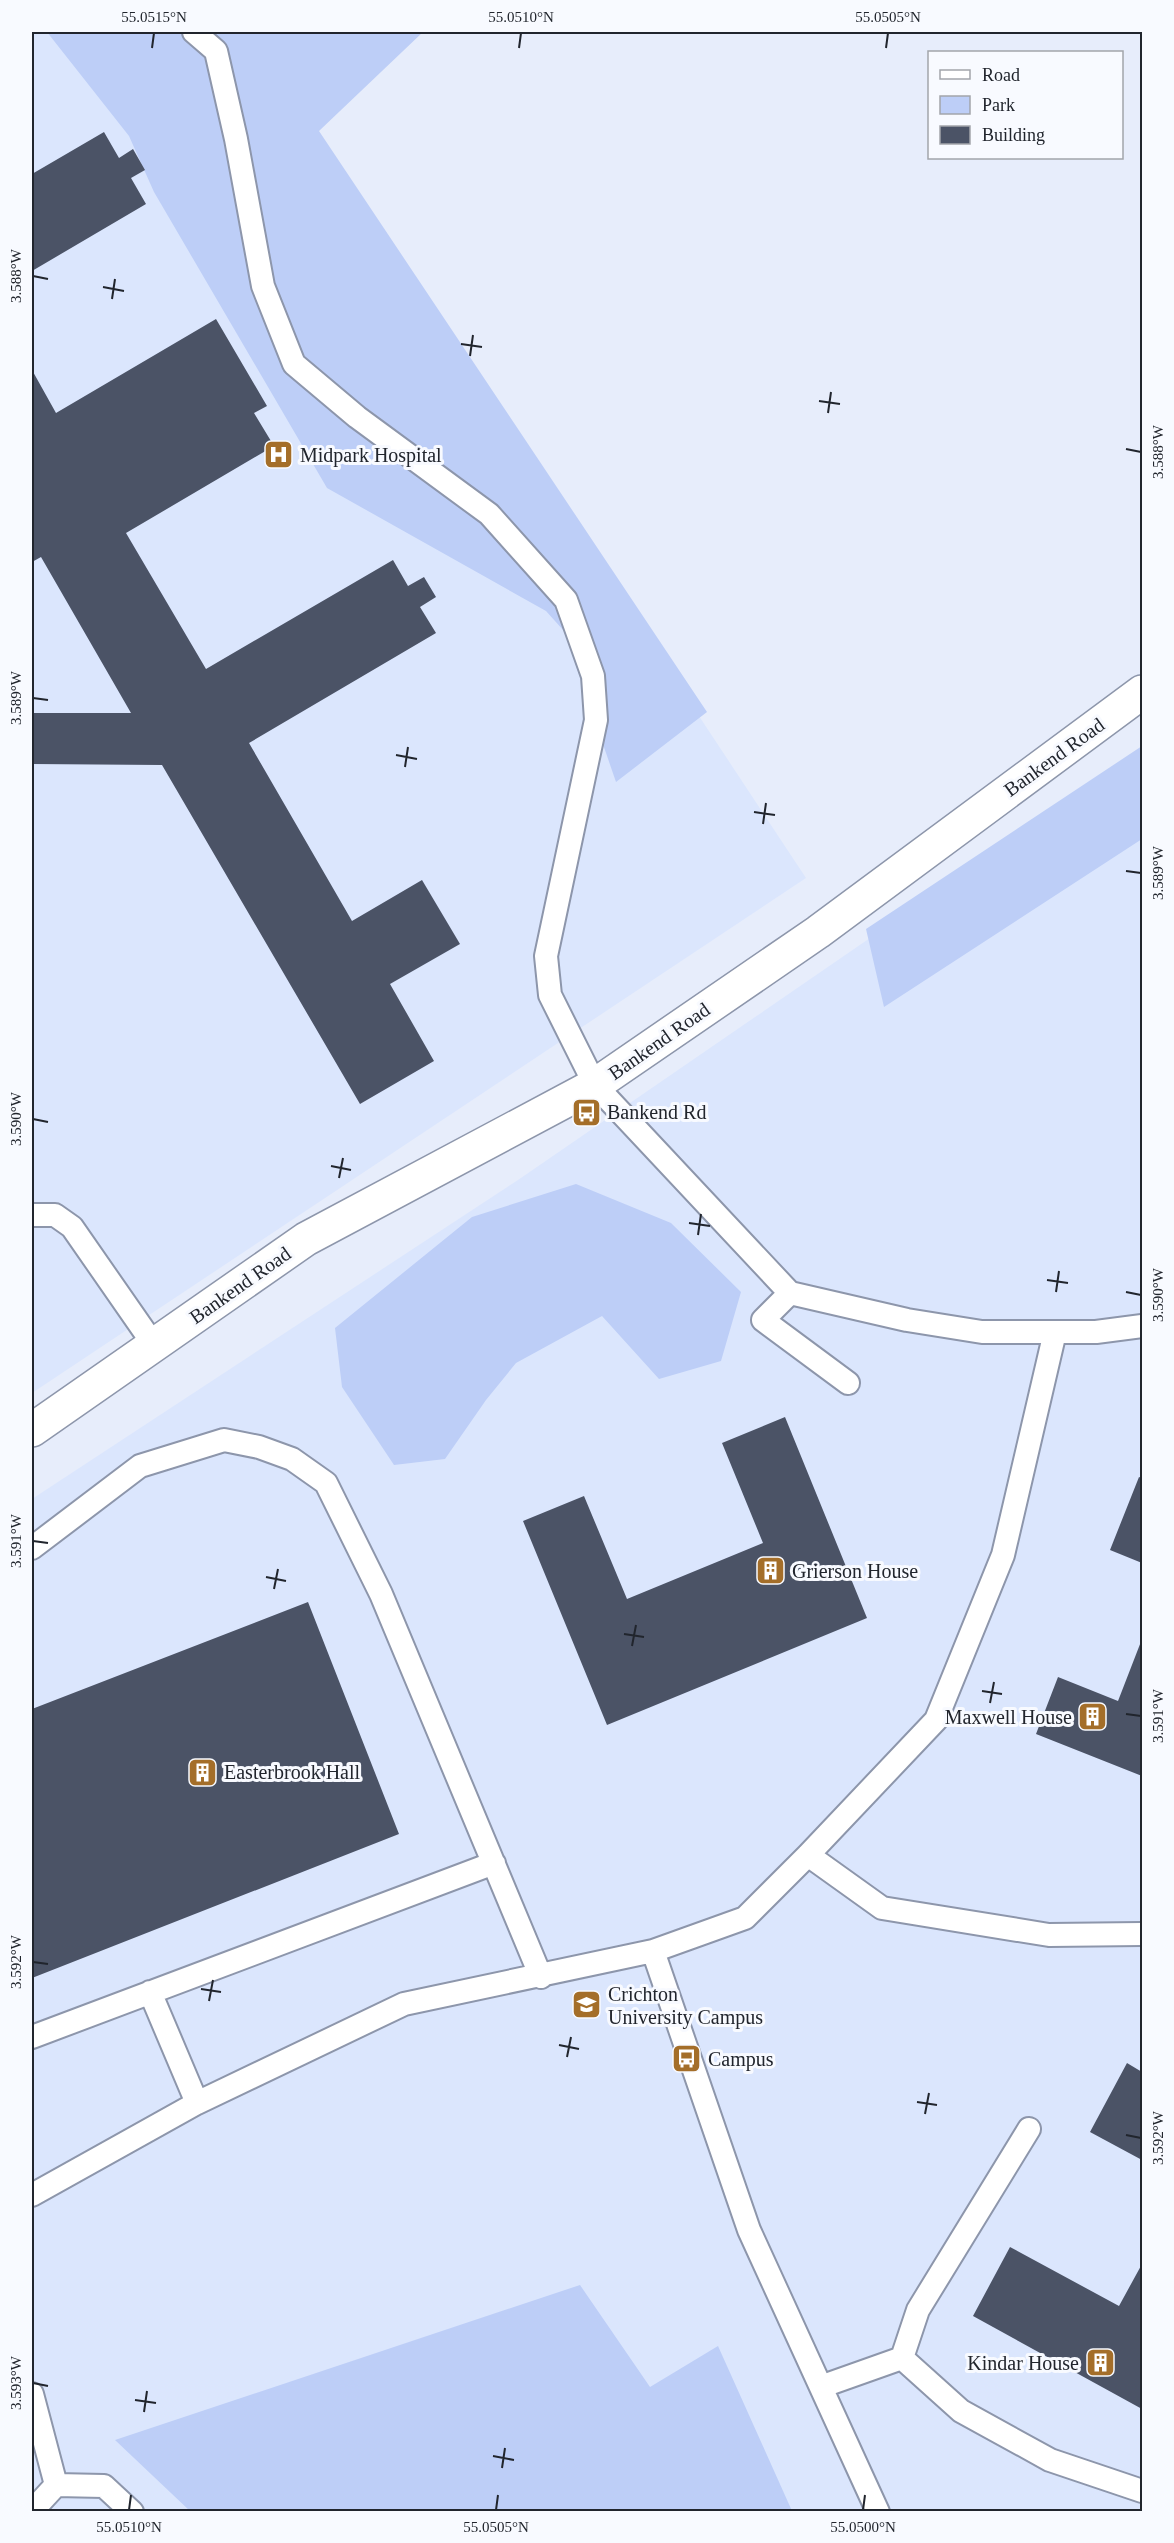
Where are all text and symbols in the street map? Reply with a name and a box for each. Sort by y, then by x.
text: 55.0515°N [121,9,187,25]
text: 55.0510°N [488,9,554,25]
text: 55.0505°N [855,9,921,25]
legend [928,51,1123,159]
text: Road [982,65,1020,85]
text: Park [982,95,1015,115]
text: Building [982,125,1045,145]
text: 3.588°W [8,248,24,303]
text: 3.588°W [1150,424,1166,479]
hospital icon: Midpark Hospital [263,439,295,471]
place label: Midpark Hospital [300,444,442,467]
text: 3.589°W [8,670,24,725]
street label: Bankend Road [1000,713,1108,801]
text: 3.589°W [1150,845,1166,900]
street label: Bankend Road [604,998,714,1084]
text: 3.590°W [8,1091,24,1146]
bus stop icon: Bankend Rd [570,1096,602,1128]
place label: Bankend Rd [607,1101,706,1123]
street label: Bankend Road [185,1242,295,1328]
text: 3.590°W [1150,1267,1166,1322]
text: 3.591°W [8,1513,24,1568]
building icon: Grierson House [755,1555,787,1587]
place label: Grierson House [792,1560,918,1582]
text: 3.591°W [1150,1688,1166,1743]
building icon: Maxwell House [1077,1701,1109,1733]
place label: Maxwell House [945,1706,1072,1728]
building icon: Easterbrook Hall [187,1756,219,1788]
place label: Easterbrook Hall [224,1761,361,1783]
text: 3.592°W [8,1934,24,1989]
place label: Crichton University Campus [608,1983,763,2029]
school or university icon: Crichton University Campus [571,1989,603,2021]
bus stop icon: Campus [671,2043,703,2075]
place label: Campus [708,2048,774,2071]
text: 3.592°W [1150,2110,1166,2165]
building icon: Kindar House [1084,2347,1116,2379]
place label: Kindar House [967,2352,1079,2374]
text: 3.593°W [8,2355,24,2410]
text: 55.0510°N [96,2519,162,2535]
text: 55.0505°N [463,2519,529,2535]
text: 55.0500°N [830,2519,896,2535]

